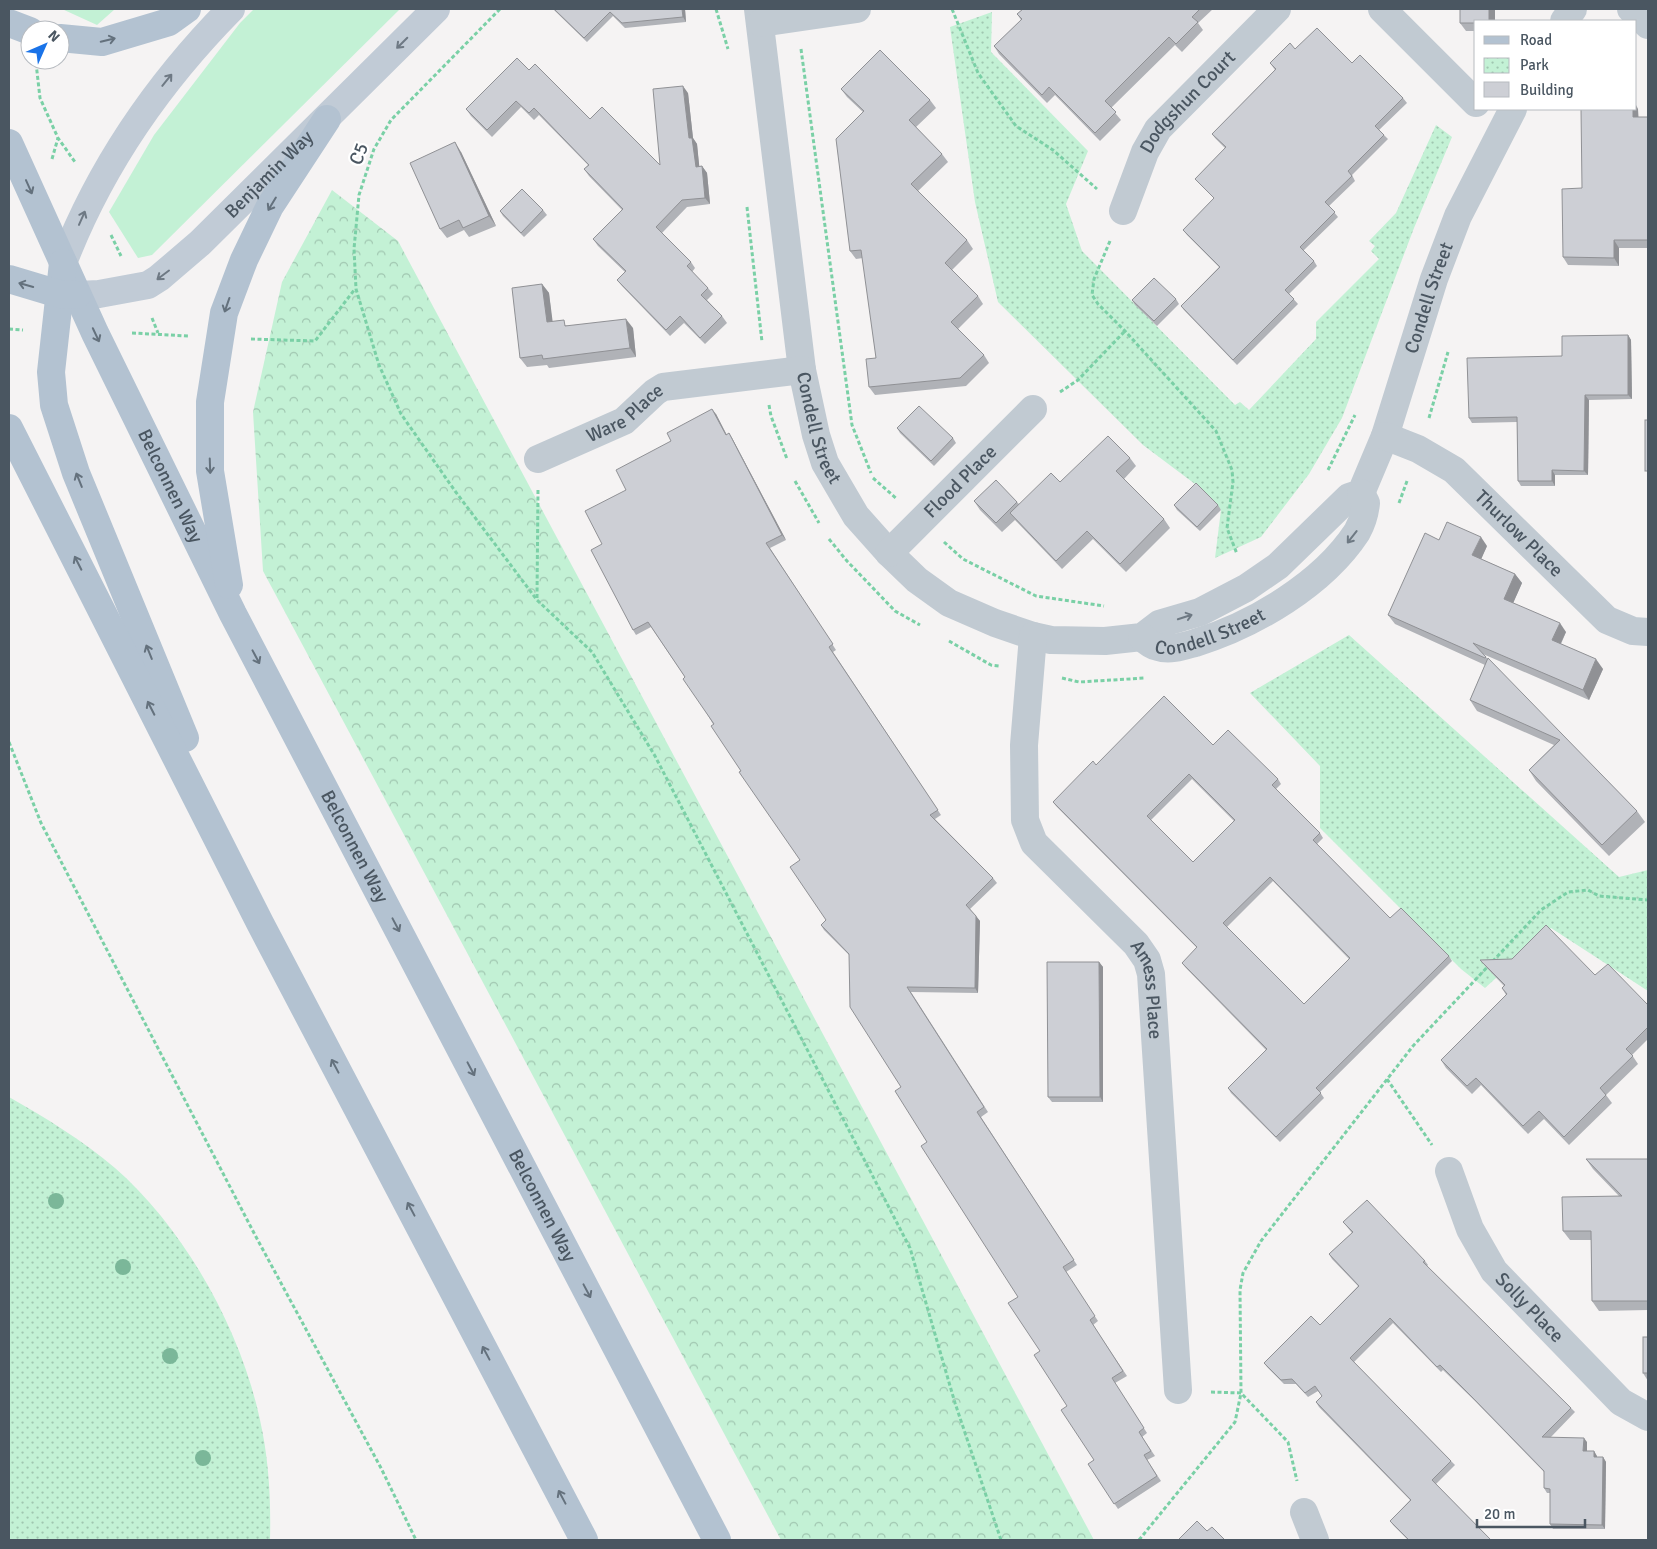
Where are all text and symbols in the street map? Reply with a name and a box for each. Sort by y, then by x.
north arrow [20,20,70,70]
legend [1474,20,1637,110]
text: N [44,27,63,46]
text: Road [1520,31,1552,49]
one-way arrow [100,35,116,44]
one-way arrow [396,37,408,50]
street label: Dodgshun Court [1135,45,1241,158]
text: Park [1520,56,1549,74]
one-way arrow [161,74,172,87]
text: Building [1520,81,1574,99]
street label: Benjamin Way [220,125,318,224]
street label: C5 [344,140,374,168]
one-way arrow [24,179,34,194]
one-way arrow [266,197,276,211]
one-way arrow [77,211,87,226]
street label: Condell Street [1399,239,1459,357]
one-way arrow [156,270,170,280]
one-way arrow [19,280,35,289]
one-way arrow [222,297,231,313]
one-way arrow [92,327,101,342]
street label: Condell Street [791,370,847,489]
street label: Ware Place [583,378,668,448]
street label: Belconnen Way [132,425,208,547]
street label: Flood Place [919,440,1002,523]
one-way arrow [205,458,215,474]
one-way arrow [74,473,83,488]
street label: Thurlow Place [1470,485,1568,582]
one-way arrow [1347,530,1358,543]
one-way arrow [73,556,83,571]
street label: Condell Street [1152,603,1270,661]
one-way arrow [1177,611,1193,621]
one-way arrow [144,645,153,660]
one-way arrow [252,649,261,664]
one-way arrow [146,701,156,716]
street label: Belconnen Way [315,786,394,907]
one-way arrow [391,918,401,933]
street label: Amess Place [1125,935,1167,1040]
one-way arrow [330,1058,340,1073]
one-way arrow [466,1062,476,1077]
street label: Belconnen Way [503,1145,581,1266]
one-way arrow [406,1202,416,1217]
street label: Solly Place [1490,1267,1569,1348]
one-way arrow [583,1283,592,1298]
one-way arrow [481,1346,491,1361]
one-way arrow [557,1490,566,1505]
scale bar [1477,1496,1584,1528]
text: 20 m [1484,1505,1515,1523]

